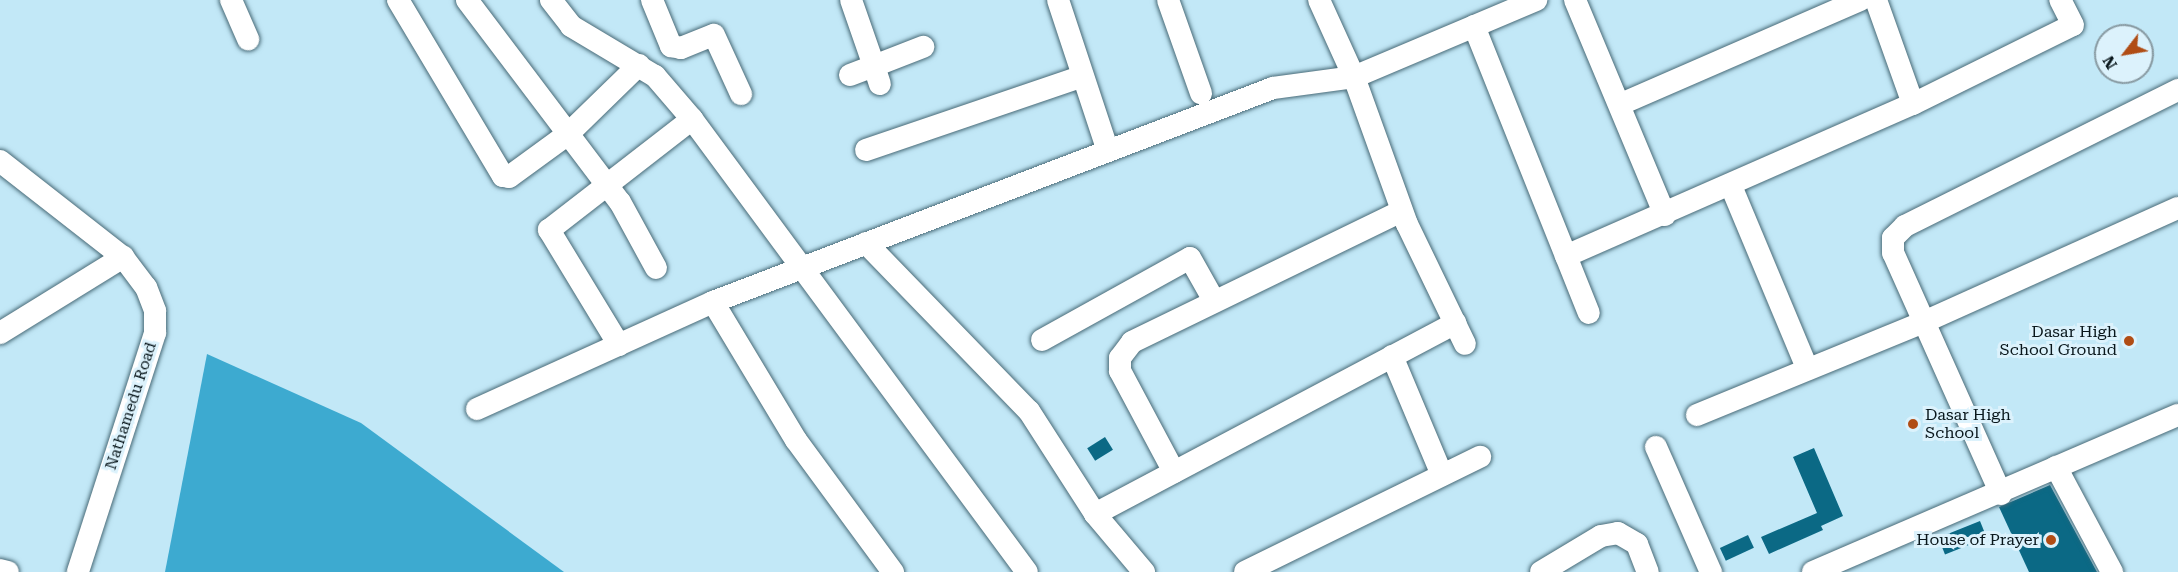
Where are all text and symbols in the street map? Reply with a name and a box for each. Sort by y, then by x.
north arrow [2094,24,2154,84]
text: N [2099,52,2121,73]
place label: Dasar High School Ground [2000,322,2117,360]
marker: Dasar High School Ground [2122,334,2136,348]
street label: Nathamedu Road [101,340,161,472]
place label: Dasar High School [1925,405,2011,443]
marker: Dasar High School [1906,417,1920,431]
place label: House of Prayer [1916,530,2039,550]
marker: House of Prayer [2044,533,2058,547]

